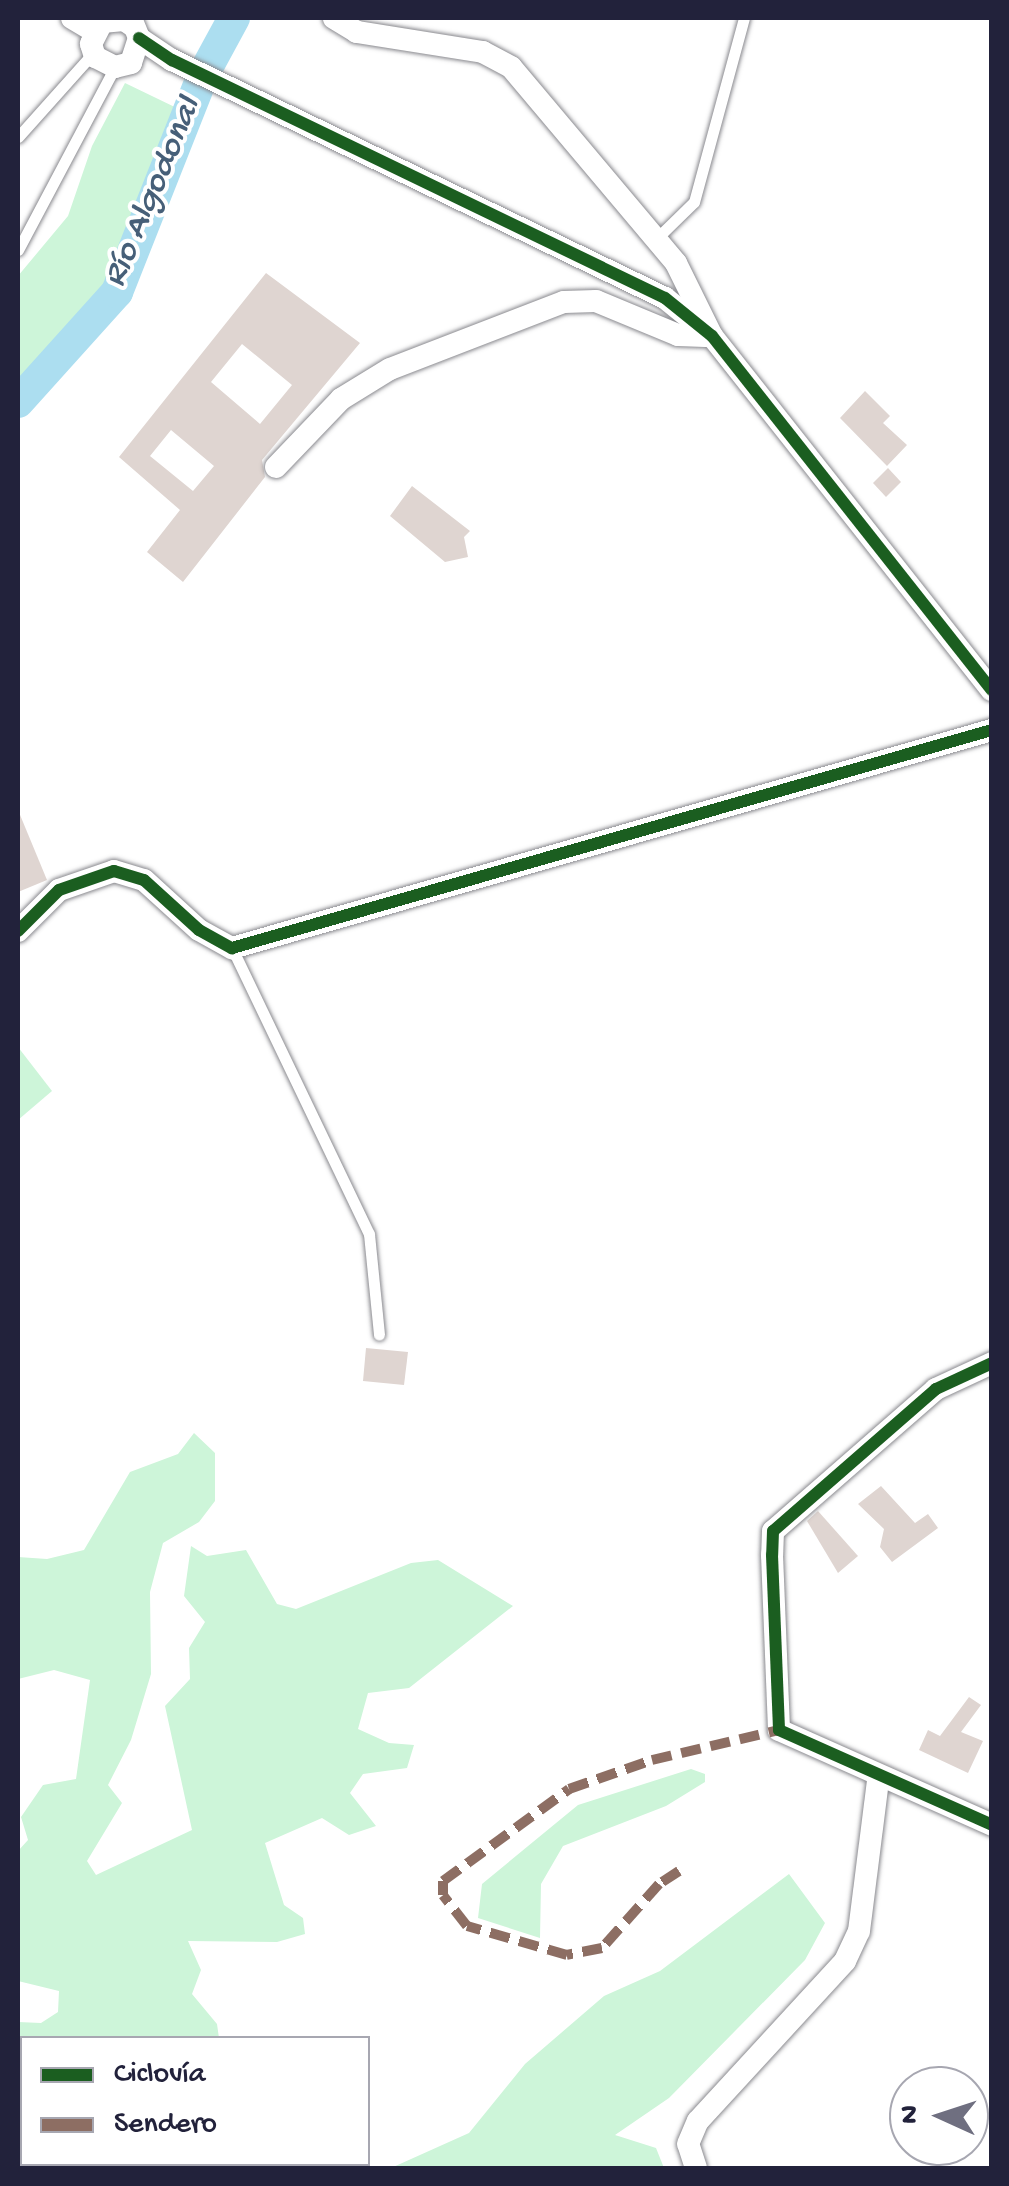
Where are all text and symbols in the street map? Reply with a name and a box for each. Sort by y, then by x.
water label: Río Algodonal [95,92,213,294]
legend [20,2036,370,2166]
text: Ciclovía [114,2058,206,2093]
north arrow [889,2066,989,2166]
text: N [894,2105,927,2125]
text: Sendero [114,2108,217,2143]

